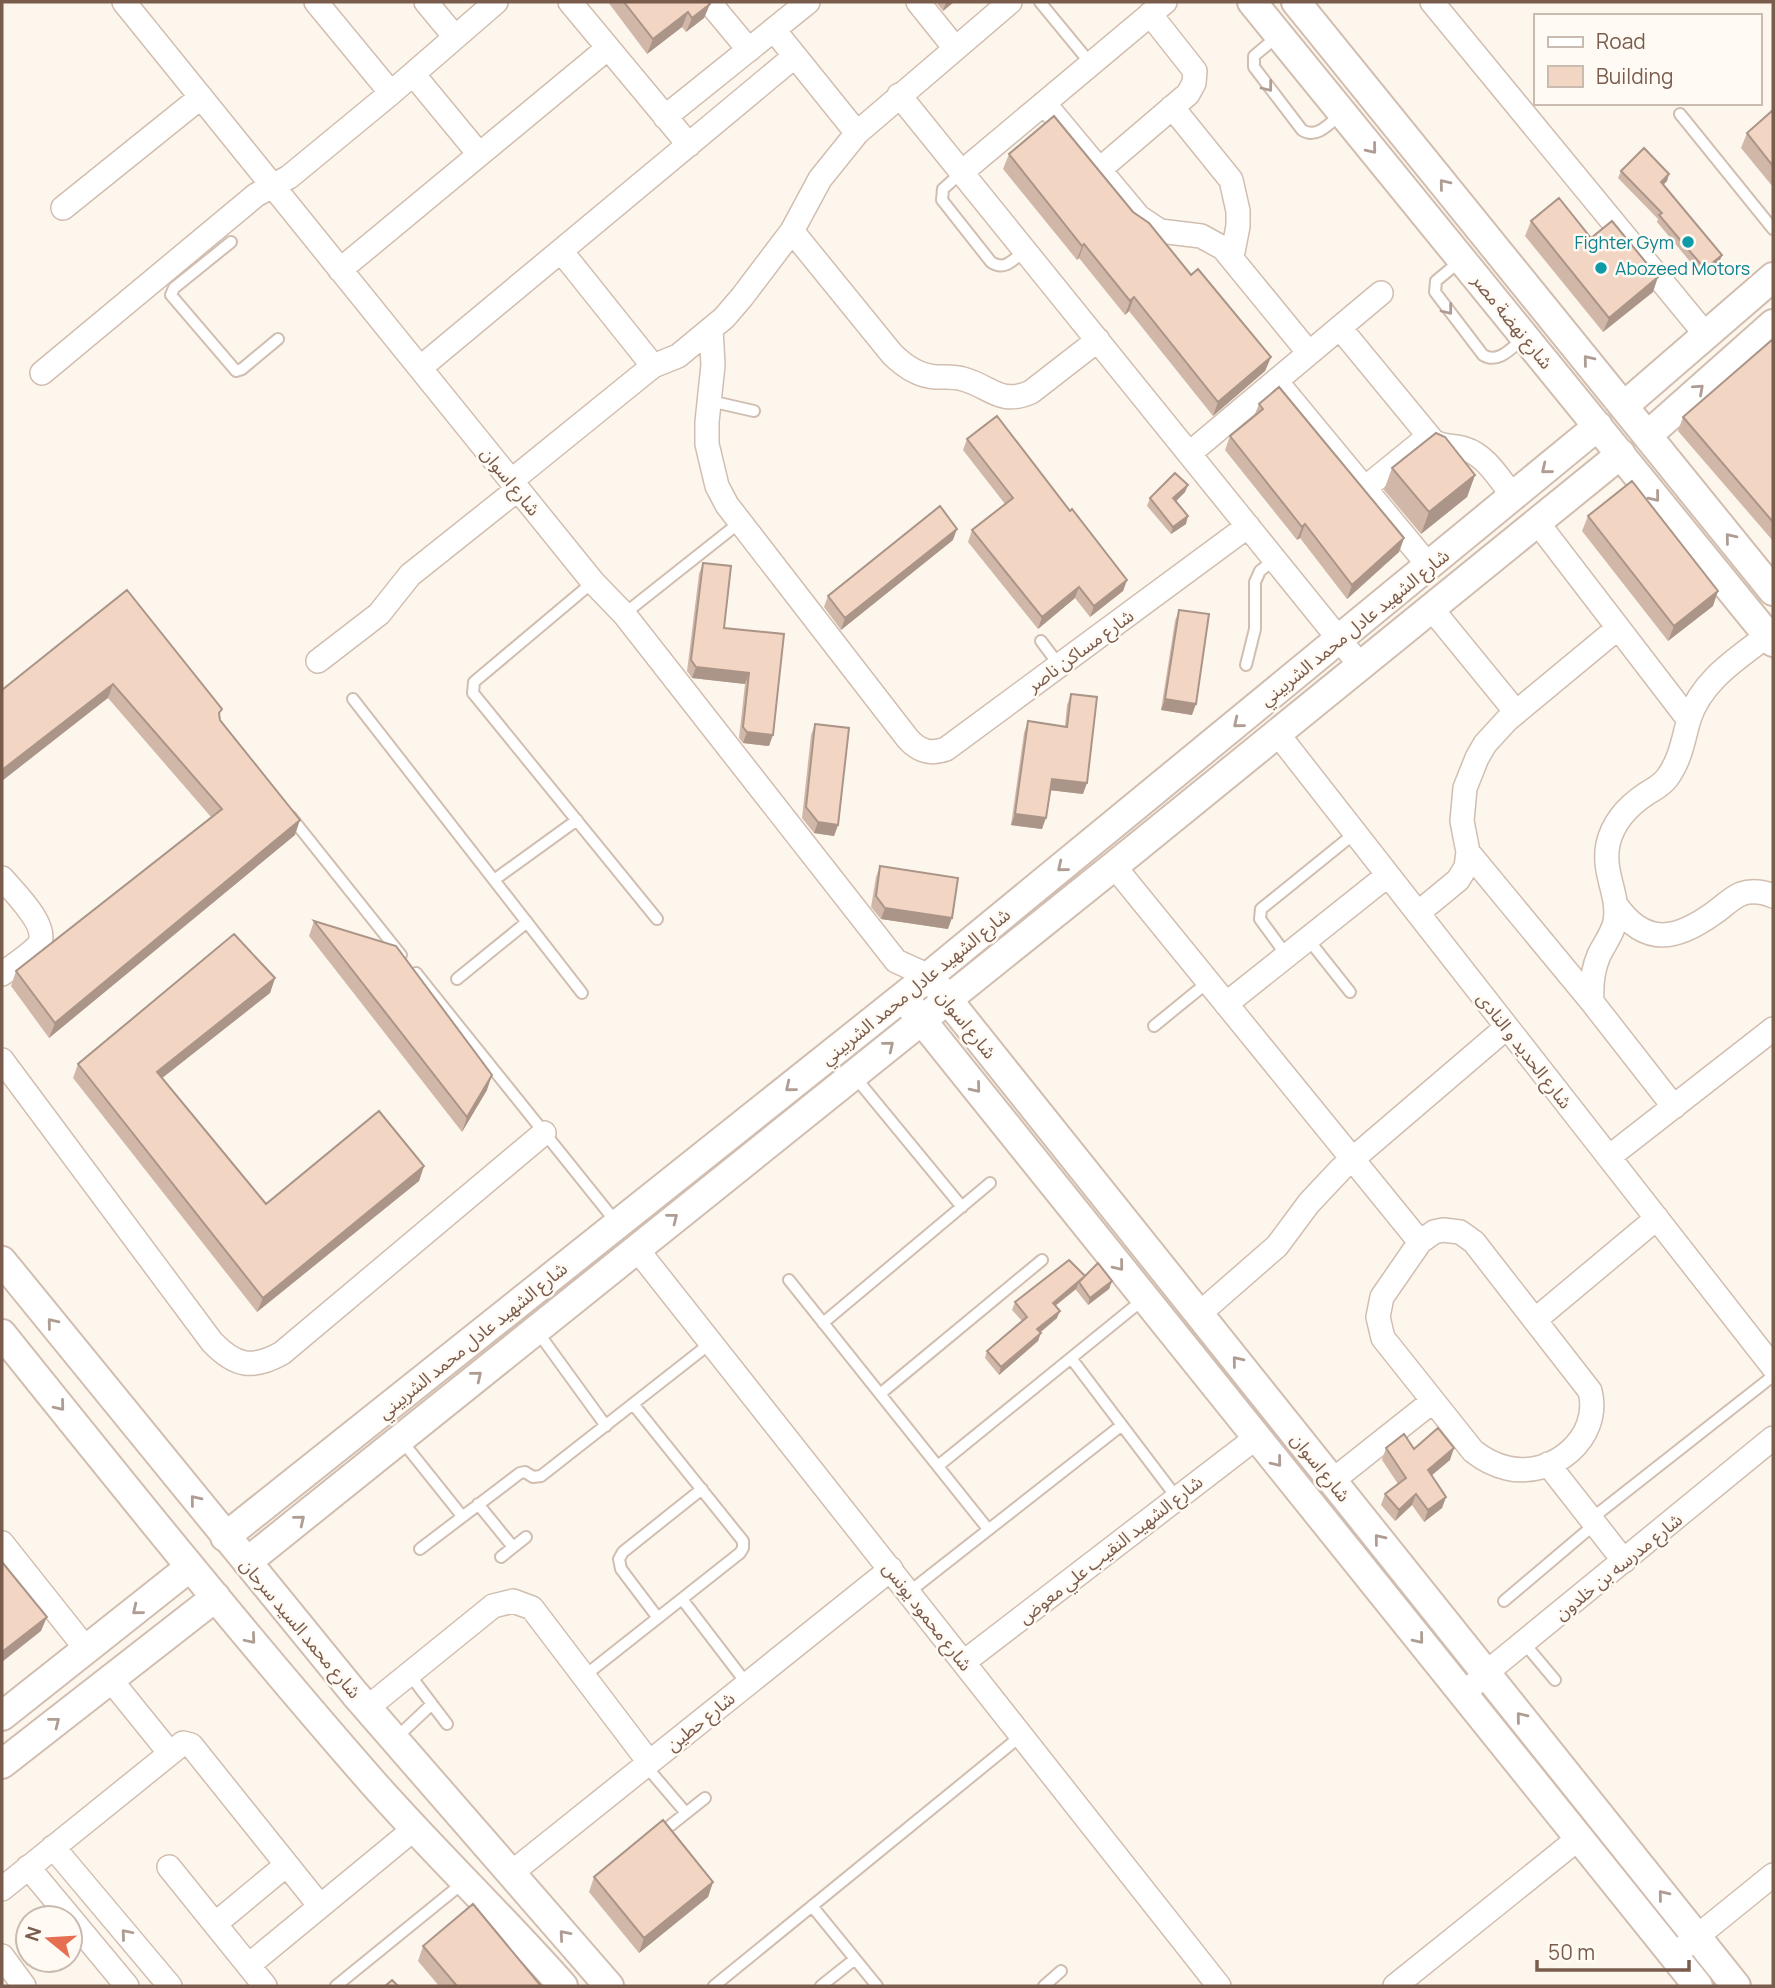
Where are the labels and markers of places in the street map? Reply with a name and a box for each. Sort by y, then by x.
place label: Fighter Gym [1574,230,1674,254]
marker: Fighter Gym [1680,234,1696,250]
place label: Abozeed Motors [1615,256,1750,280]
marker: Abozeed Motors [1593,260,1609,276]

